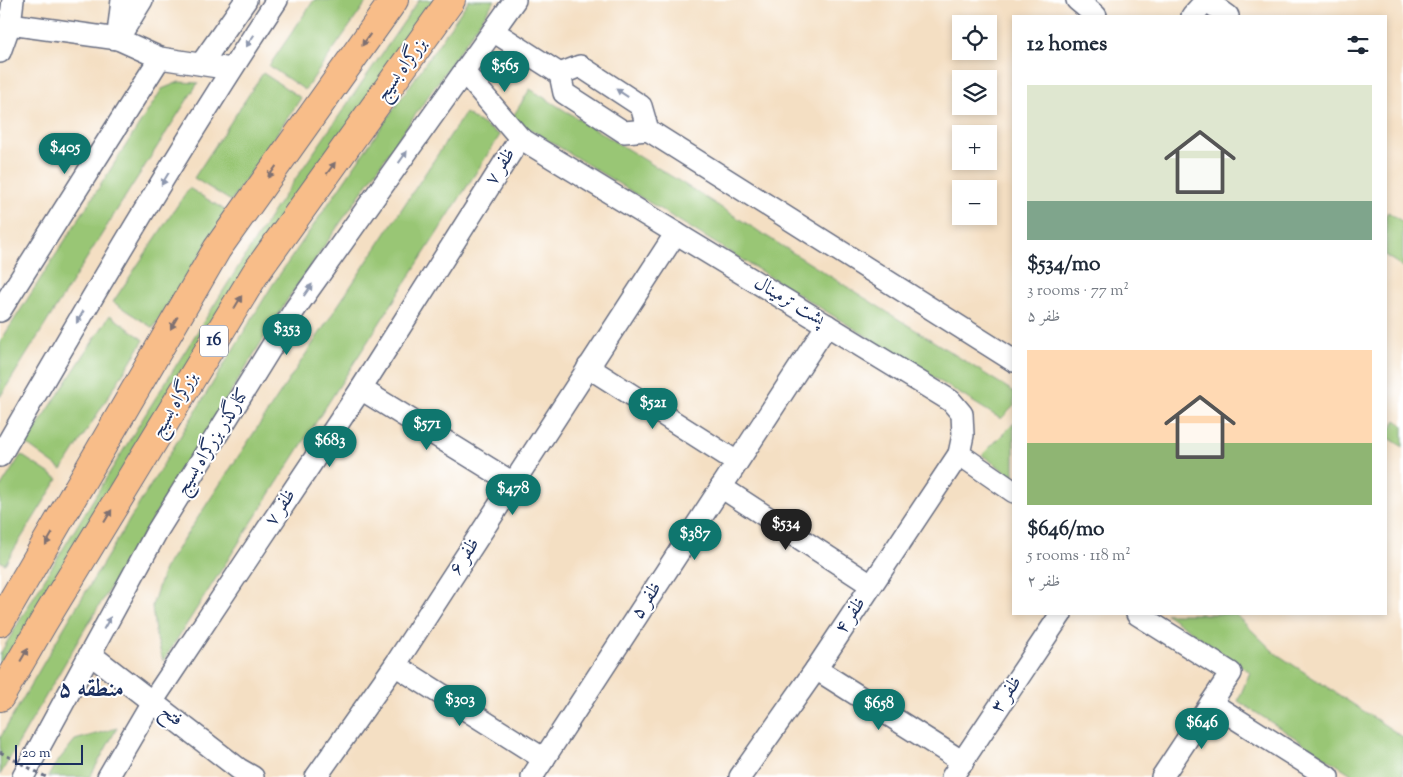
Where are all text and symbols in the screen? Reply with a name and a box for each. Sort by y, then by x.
map controls [952,15,997,225]
button: locate [952,15,997,60]
text: 12 homes [1027,30,1107,60]
icon: filters [1344,31,1372,59]
street label: بزرگراه بسیج [369,32,436,108]
one-way arrow [361,33,371,47]
one-way arrow [245,34,255,47]
pin: $565 [475,51,535,93]
text: $565 [491,55,519,78]
button: layers [952,70,997,115]
one-way arrow [615,88,628,97]
icon: home [1155,117,1245,207]
button: + [952,125,997,170]
pin: $405 [35,132,95,175]
text: $405 [50,137,80,160]
street label: ظفر ۷ [479,143,523,191]
one-way arrow [398,151,408,164]
one-way arrow [325,162,335,175]
one-way arrow [267,165,277,179]
one-way arrow [160,172,169,185]
button: − [952,180,997,225]
text: $534/mo [1027,250,1100,280]
street label: پشت ترمینال [748,270,831,335]
text: 3 rooms · 77 m² [1027,280,1129,303]
one-way arrow [303,283,313,297]
one-way arrow [233,295,242,308]
text: ظفر ۵ [1027,306,1060,329]
one-way arrow [76,311,85,324]
pin: $353 [257,314,317,356]
one-way arrow [170,316,178,331]
text: $353 [274,318,300,341]
road number: 16 [200,326,228,356]
street label: بزرگراه بسیج [144,366,207,444]
street label: کنارگذر بزرگراه بسیج [168,382,258,502]
icon: home [1155,382,1245,472]
pin: $521 [623,388,683,430]
text: $521 [640,392,666,415]
pin: $571 [397,408,457,451]
text: $571 [413,413,441,436]
pin: $683 [300,426,360,468]
text: $683 [315,430,345,453]
pin: $478 [483,474,543,516]
text: $478 [497,478,529,501]
street label: ظفر ۷ [259,484,303,532]
pin: $534 [756,508,816,551]
one-way arrow [104,509,113,522]
text: $534 [772,513,800,536]
text: $646/mo [1027,515,1105,545]
pin: $387 [665,518,725,561]
text: $387 [679,523,711,546]
one-way arrow [44,533,53,546]
street label: ظفر ۶ [443,533,487,581]
text: 5 rooms · 118 m² [1027,545,1131,568]
text: ظفر ۲ [1027,571,1060,594]
street label: ظفر ۵ [625,577,669,625]
street label: ظفر ۴ [829,592,873,640]
one-way arrow [102,617,111,630]
one-way arrow [20,648,29,661]
street label: ظفر ۳ [985,671,1029,719]
district label: منطقه ۵ [58,673,124,707]
pin: $303 [430,684,490,727]
pin: $658 [849,688,909,731]
text: $303 [445,689,475,712]
text: $658 [864,693,894,716]
street label: فتح [153,698,188,735]
pin: $646 [1172,708,1232,750]
text: $646 [1186,712,1218,735]
scale bar [15,742,82,765]
text: 20 m [22,744,51,764]

